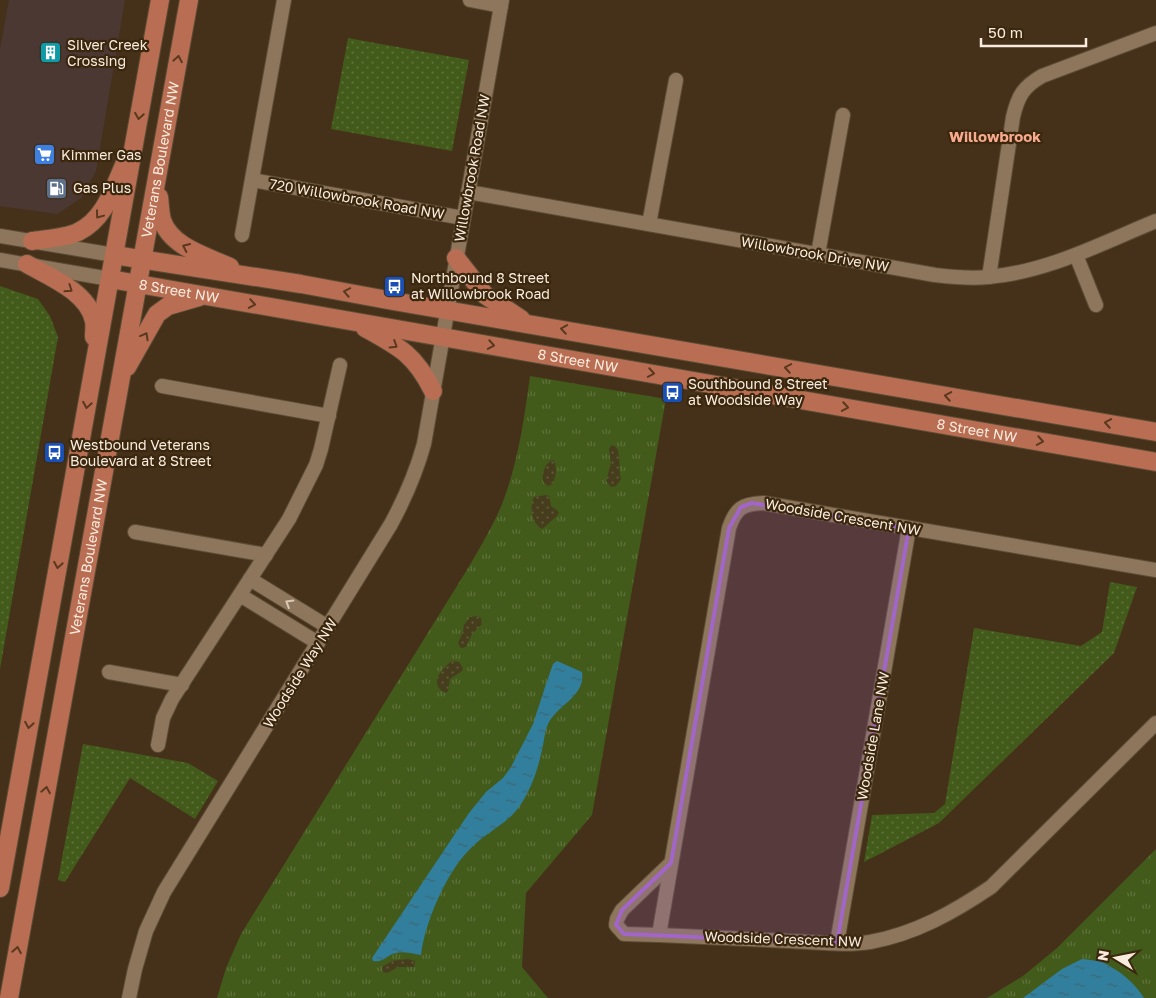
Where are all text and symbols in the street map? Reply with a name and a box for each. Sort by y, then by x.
scale bar [981,15,1086,47]
text: 50 m [988,23,1023,41]
place label: Silver Creek Crossing [67,36,148,69]
building icon: Silver Creek Crossing [39,41,63,65]
one-way arrow [173,54,183,63]
street label: Veterans Boulevard NW [137,79,182,239]
street label: Willowbrook Road NW [450,92,493,243]
one-way arrow [134,112,145,120]
district label: Willowbrook [949,127,1041,145]
supermarket icon: Kimmer Gas [33,143,57,167]
place label: Kimmer Gas [61,146,141,163]
street label: 720 Willowbrook Road NW [268,175,446,222]
fuel station icon: Gas Plus [45,176,69,200]
place label: Gas Plus [73,179,131,196]
one-way arrow [96,209,105,219]
street label: Willowbrook Drive NW [740,232,891,275]
one-way arrow [182,242,191,253]
place label: Northbound 8 Street at Willowbrook Road [411,269,550,302]
bus stop icon: Northbound 8 Street at Willowbrook Road [383,274,407,298]
street label: 8 Street NW [138,275,221,306]
one-way arrow [63,283,73,292]
one-way arrow [342,288,351,298]
one-way arrow [247,298,256,308]
one-way arrow [560,325,569,335]
one-way arrow [139,332,149,341]
one-way arrow [389,338,398,348]
one-way arrow [486,340,495,350]
street label: 8 Street NW [537,345,620,376]
one-way arrow [783,363,792,373]
one-way arrow [646,368,655,378]
place label: Southbound 8 Street at Woodside Way [688,375,828,408]
bus stop icon: Southbound 8 Street at Woodside Way [660,380,684,404]
one-way arrow [943,391,952,401]
one-way arrow [82,400,92,409]
one-way arrow [841,402,850,412]
street label: 8 Street NW [935,415,1019,446]
one-way arrow [1104,419,1112,429]
place label: Westbound Veterans Boulevard at 8 Street [70,436,212,469]
one-way arrow [1035,436,1044,446]
bus stop icon: Westbound Veterans Boulevard at 8 Street [42,441,66,465]
street label: Veterans Boulevard NW [66,477,111,637]
street label: Woodside Crescent NW [764,494,923,539]
one-way arrow [54,560,64,569]
one-way arrow [286,599,295,609]
street label: Woodside Way NW [259,614,340,731]
street label: Woodside Lane NW [853,670,892,801]
one-way arrow [25,720,35,729]
one-way arrow [41,786,51,794]
street label: Woodside Crescent NW [704,927,863,950]
north arrow [1091,933,1141,983]
one-way arrow [12,946,22,954]
text: N [1093,949,1112,962]

